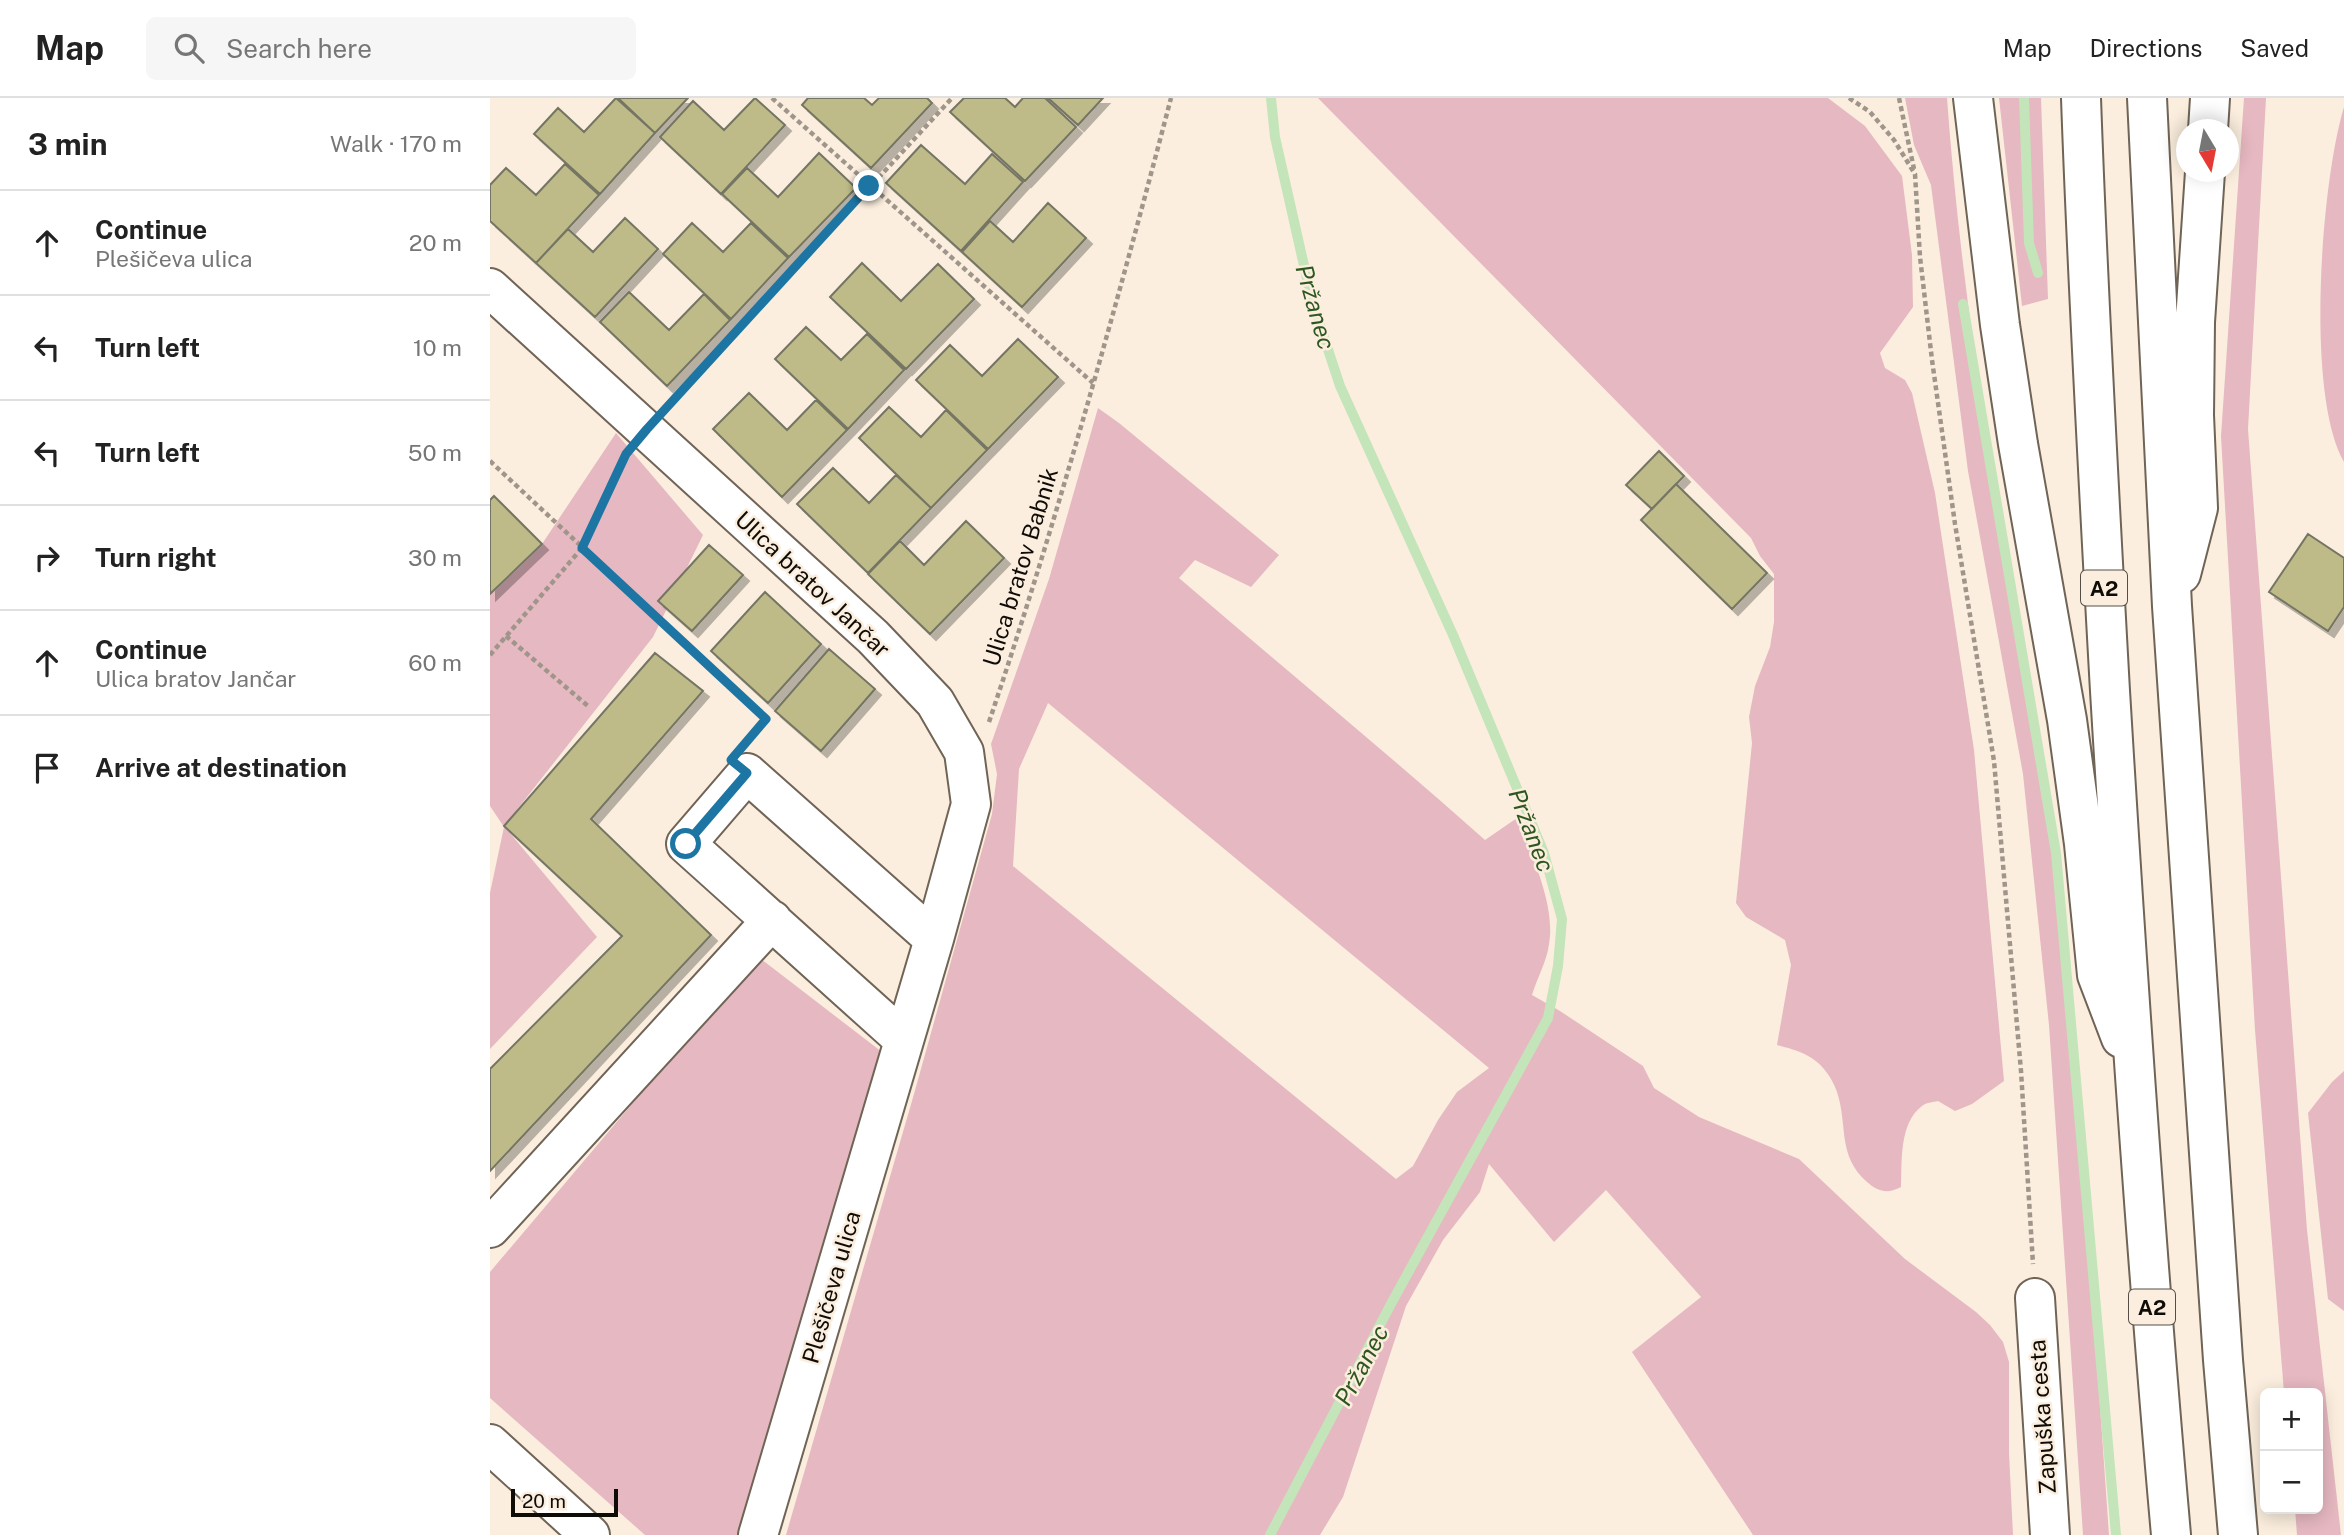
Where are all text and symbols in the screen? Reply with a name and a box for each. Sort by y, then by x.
search box [146,17,636,80]
text: Map [35,29,104,67]
icon: search [170,29,208,67]
text: Search here [226,33,372,64]
text: Map [2003,34,2052,62]
text: Directions [2090,34,2202,62]
text: Saved [2240,34,2309,62]
north arrow [2176,119,2239,182]
text: 3 min [28,126,107,162]
text: Walk · 170 m [330,130,462,157]
route end [853,170,884,201]
text: Continue [95,214,207,245]
icon: ahead [28,224,66,262]
text: 20 m [409,229,462,256]
text: Plešičeva ulica [95,245,252,272]
water label: Pržanec [1291,261,1341,353]
icon: left [28,329,66,367]
text: Turn left [95,332,200,363]
text: 10 m [413,334,462,361]
icon: left [28,434,66,472]
text: Turn left [95,437,200,468]
text: 50 m [408,439,462,466]
street label: Ulica bratov Babnik [977,464,1063,670]
street label: Ulica bratov Jančar [730,505,896,663]
icon: right [28,539,66,577]
text: Turn right [95,542,217,573]
text: 30 m [408,544,462,571]
road number: A2 [2081,570,2127,606]
text: Continue [95,634,207,665]
icon: ahead [28,644,66,682]
text: 60 m [408,649,462,676]
text: Ulica bratov Jančar [95,665,296,692]
icon: arrive [28,749,66,787]
text: Arrive at destination [95,752,347,783]
water label: Pržanec [1503,784,1561,876]
route start [670,828,701,859]
street label: Plešičeva ulica [796,1208,866,1366]
road number: A2 [2129,1290,2175,1324]
water label: Pržanec [1328,1320,1394,1410]
street label: Zapuška cesta [2023,1339,2061,1495]
map controls [2260,1388,2323,1514]
button: + [2260,1388,2323,1451]
button: − [2260,1451,2323,1514]
scale bar [511,1486,618,1518]
text: 20 m [522,1490,566,1512]

